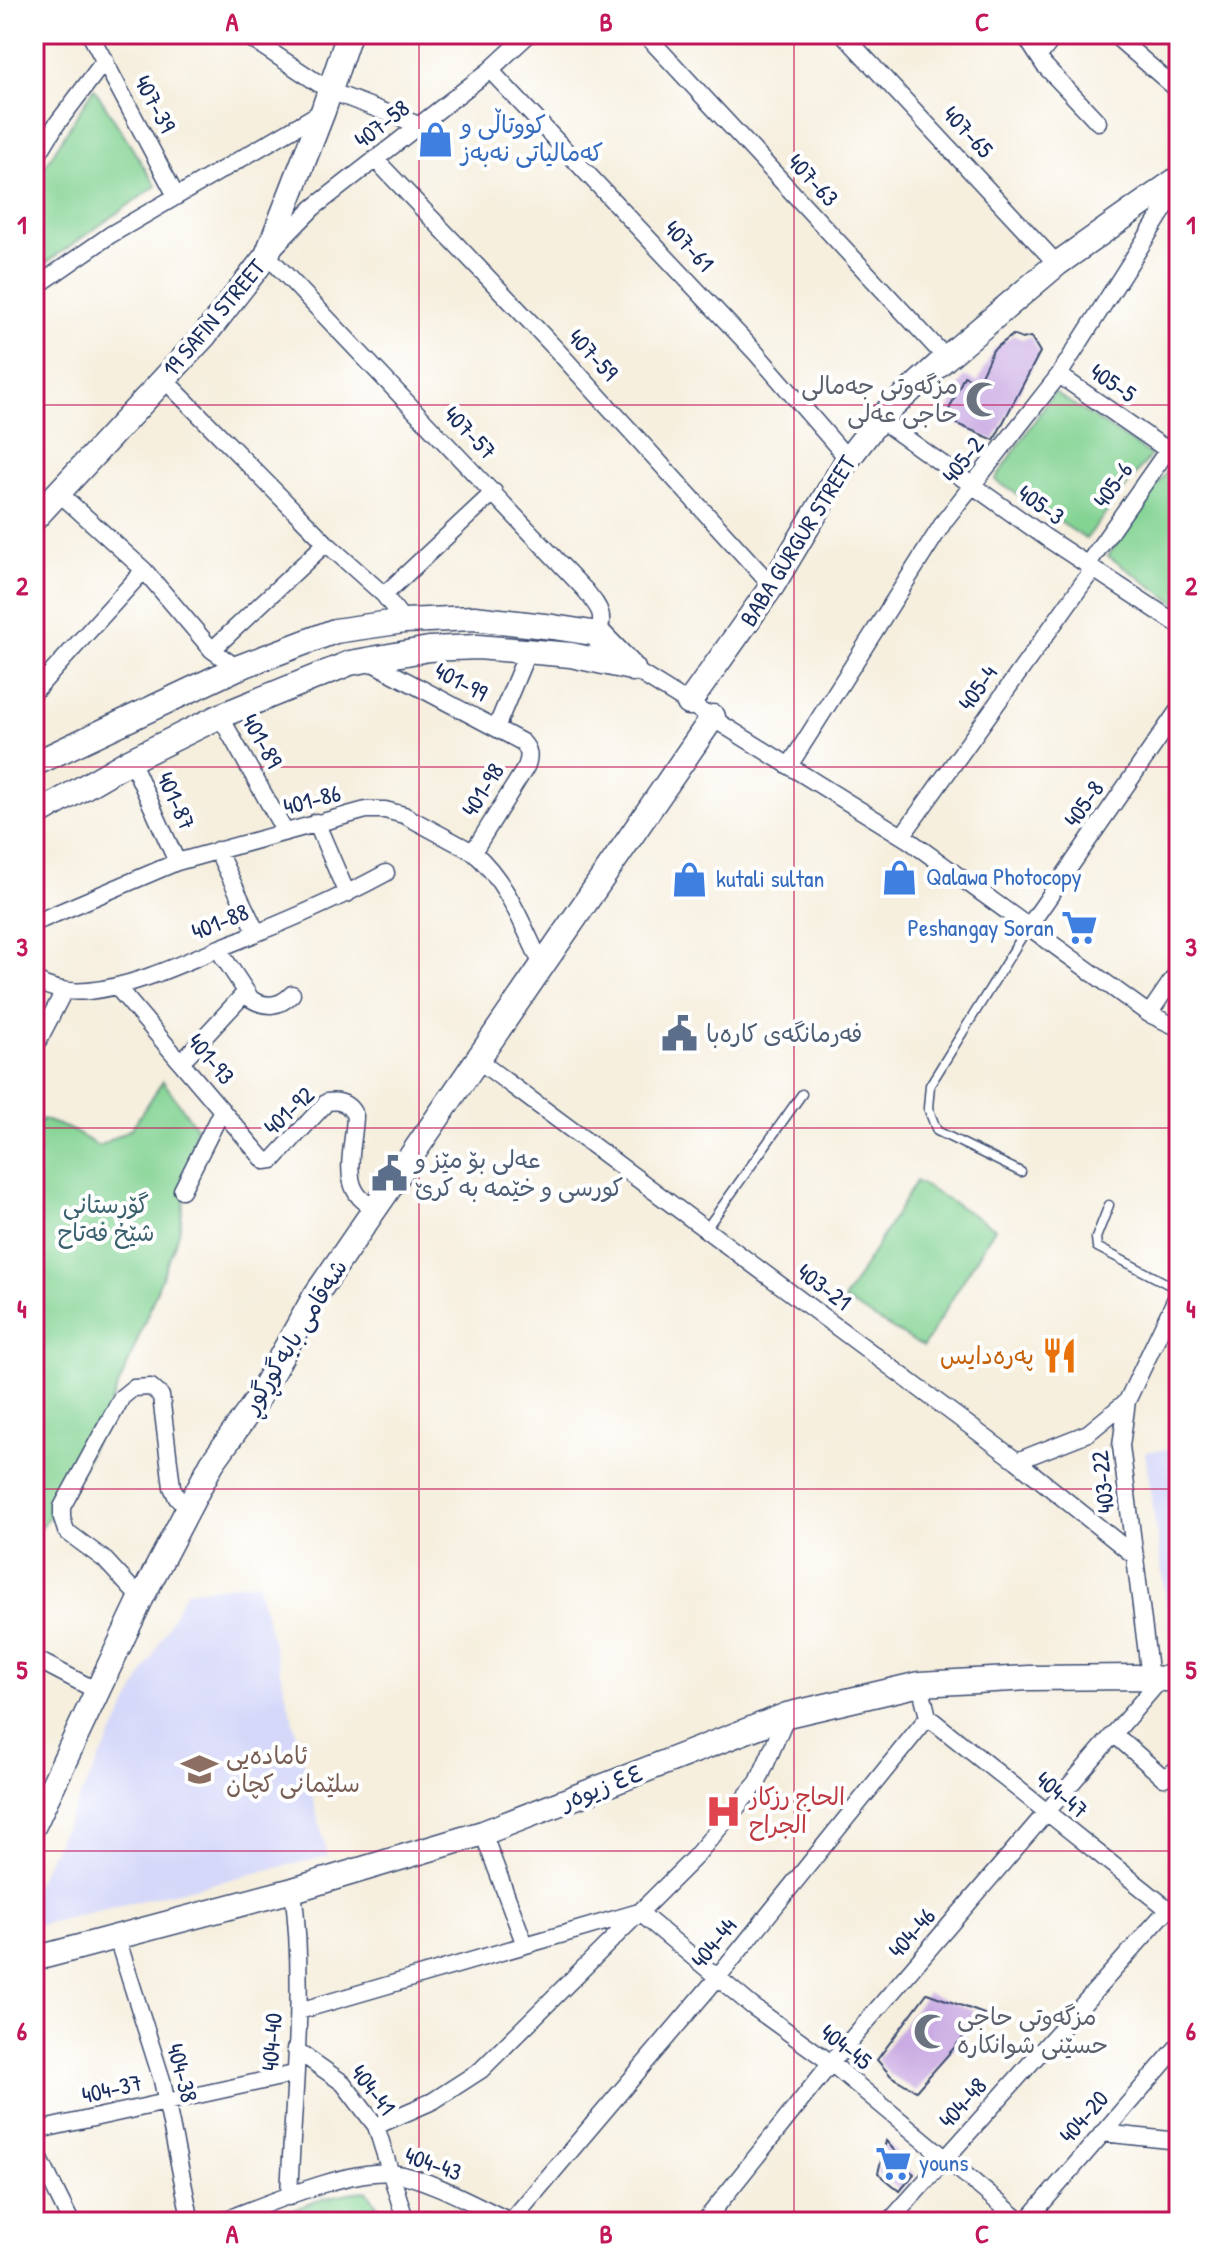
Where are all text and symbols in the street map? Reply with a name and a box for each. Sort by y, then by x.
text: A [226,4,239,39]
text: B [599,4,613,39]
text: C [975,4,989,39]
street label: 407-39 [127,69,184,138]
street label: 407-58 [347,92,416,155]
street label: 407-65 [936,98,1001,165]
place label: کووتاڵی و کەمالیاتی نەبەز [459,108,603,168]
shop icon: کووتاڵی و کەمالیاتی نەبەز [416,120,454,158]
street label: 407-63 [781,146,846,213]
text: 1 [17,207,27,242]
text: 1 [1186,207,1196,242]
street label: 407-61 [658,213,722,278]
street label: 19 SAFIN STREET [155,251,272,383]
street label: 407-59 [561,321,626,387]
street label: 405-5 [1084,355,1143,409]
place label: مزگەوتی جەمالی حاجی عەلی [801,369,958,429]
mosque icon: مزگەوتی جەمالی حاجی عەلی [965,381,1003,419]
street label: 407-57 [437,398,504,466]
street label: 405-2 [934,430,990,489]
street label: BABA GURGUR STREET [732,448,863,632]
street label: 405-6 [1085,455,1139,514]
street label: 405-3 [1012,477,1071,532]
text: 2 [16,568,29,603]
text: 2 [1185,568,1198,603]
street label: 401-99 [429,654,494,708]
street label: 405-4 [950,658,1004,717]
street label: 401-89 [235,708,291,774]
street label: 401-98 [453,757,511,822]
street label: 401-87 [150,766,204,835]
street label: 405-8 [1056,774,1111,833]
street label: 401-86 [280,776,344,822]
shop icon: Qalawa Photocopy [881,858,919,896]
shop icon: kutali sultan [671,860,709,898]
place label: Qalawa Photocopy [926,860,1082,892]
place label: kutali sultan [716,862,824,894]
street label: 401-88 [186,895,253,947]
supermarket icon: Peshangay Soran [1061,909,1099,947]
place label: Peshangay Soran [907,911,1054,943]
text: 3 [16,929,28,964]
text: 3 [1185,929,1197,964]
public building icon: فەرمانگەی کارەبا [661,1015,699,1053]
place label: فەرمانگەی کارەبا [706,1017,863,1049]
street label: 401-93 [181,1026,243,1091]
street label: 401-92 [256,1079,321,1142]
place label: عەلی بۆ مێز و کورسی و خێمە بە کرێ [413,1143,623,1203]
public building icon: عەلی بۆ مێز و کورسی و خێمە بە کرێ [370,1155,408,1193]
park label: گۆڕستانی شێخ فەتاح [57,1188,155,1249]
street label: شەقامی بابەگوڕگوڕ [233,1253,358,1422]
street label: 403-21 [791,1255,858,1317]
text: 4 [17,1291,27,1326]
text: 4 [1186,1291,1196,1326]
restaurant icon: پەرەدایس [1041,1337,1079,1375]
place label: پەرەدایس [940,1339,1034,1371]
street label: 403-22 [1083,1449,1121,1515]
text: 5 [17,1652,28,1687]
text: 5 [1186,1652,1197,1687]
place label: ئامادەیی سلێمانی کچان [226,1739,360,1799]
school or university icon: ئامادەیی سلێمانی کچان [181,1751,219,1789]
street label: ٤٤ زیوەر [554,1756,647,1817]
street label: 404-47 [1030,1763,1096,1825]
place label: الحاج رزكار الجراح [748,1780,845,1841]
hospital icon: الحاج رزكار الجراح [704,1792,742,1830]
street label: 404-46 [880,1900,942,1964]
street label: 404-44 [683,1910,743,1974]
place label: مزگەوتی حاجی حسێنی شوانکارە [957,2000,1108,2060]
street label: 404-40 [253,2012,289,2072]
mosque icon: مزگەوتی حاجی حسێنی شوانکارە [912,2012,950,2050]
text: 6 [17,2013,28,2048]
text: 6 [1186,2013,1197,2048]
street label: 404-45 [814,2016,879,2077]
street label: 404-38 [160,2040,206,2106]
street label: 404-41 [344,2057,404,2121]
street label: 404-37 [78,2066,145,2110]
street label: 404-48 [931,2070,993,2135]
street label: 404-20 [1051,2083,1115,2150]
street label: 404-43 [401,2138,466,2188]
supermarket icon: youns [874,2144,912,2182]
place label: youns [919,2146,969,2178]
text: A [226,2216,239,2251]
text: B [599,2216,613,2251]
text: C [975,2216,989,2251]

